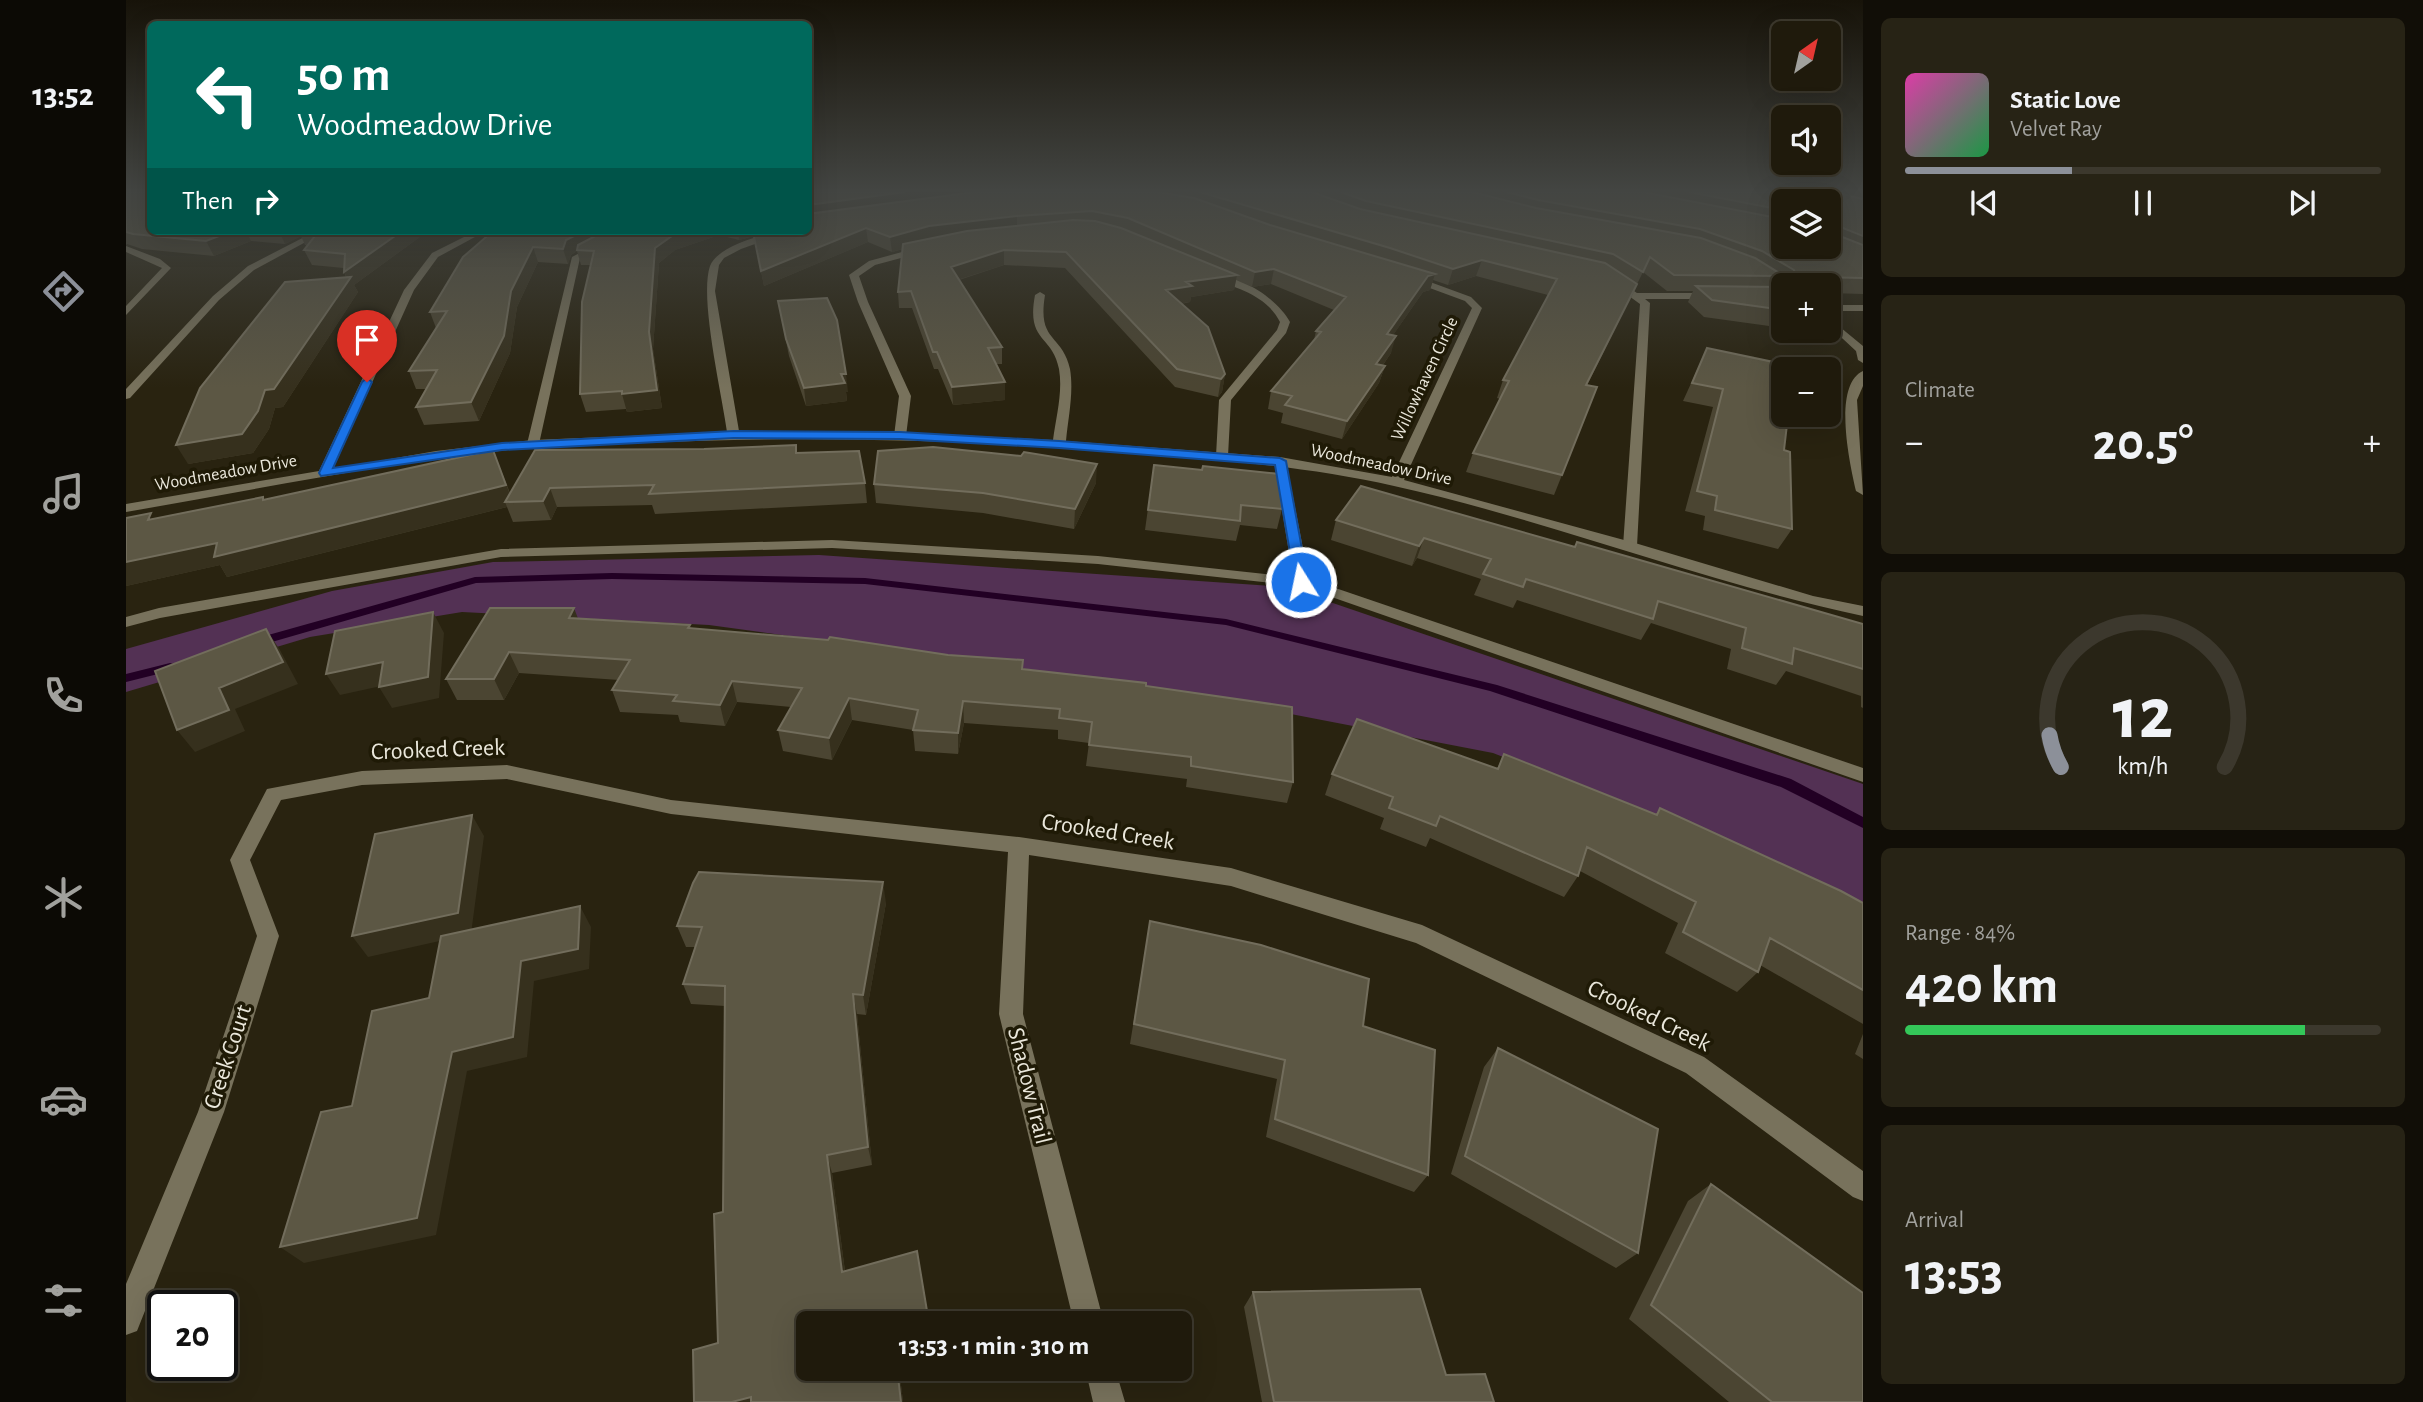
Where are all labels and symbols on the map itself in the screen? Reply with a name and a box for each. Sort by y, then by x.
north arrow [1771,21,1841,91]
pin [337,310,397,382]
street label: Willowhaven Circle [1388,314,1462,444]
street label: Woodmeadow Drive [1309,441,1453,489]
street label: Woodmeadow Drive [154,452,298,494]
position arrow [1264,545,1338,619]
street label: Crooked Creek [371,736,505,764]
street label: Crooked Creek [1040,810,1176,854]
street label: Crooked Creek [1583,976,1715,1056]
street label: Creek Court [200,1002,256,1112]
street label: Shadow Trail [1003,1025,1055,1147]
speed limit sign: 20 [147,1290,238,1381]

